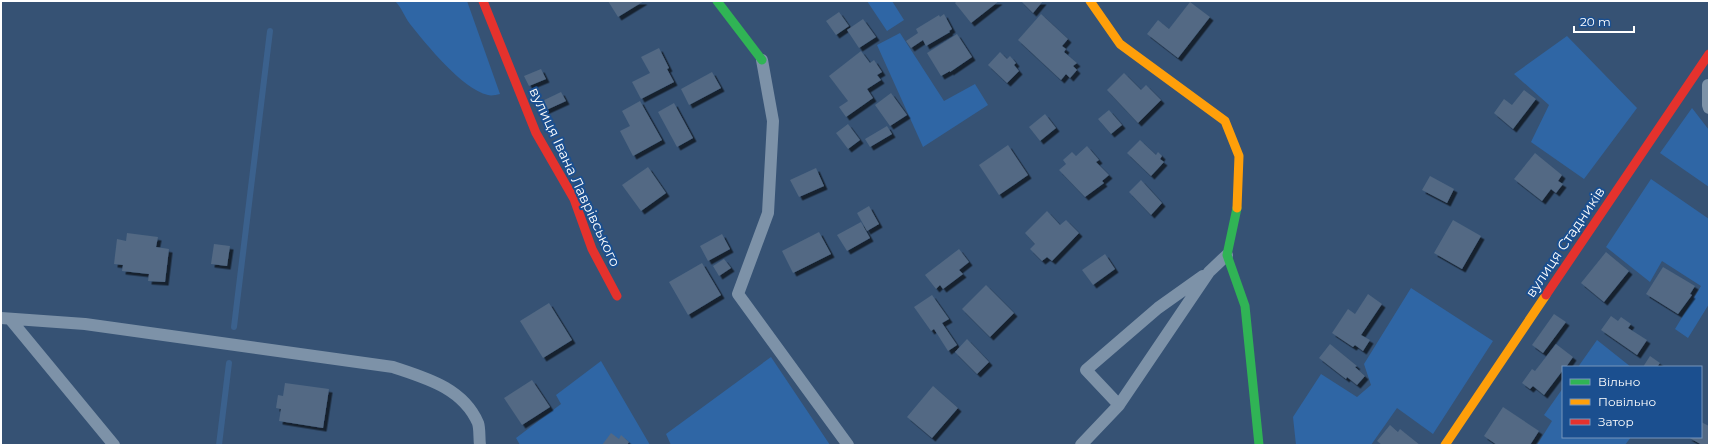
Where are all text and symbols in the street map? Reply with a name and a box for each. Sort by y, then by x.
scale bar [1574,8,1634,34]
text: 20 m [1580,14,1611,29]
street label: вулиця Івана Лаврівського [525,84,625,270]
street label: вулиця Стадників [1521,183,1609,301]
legend [1562,366,1702,438]
text: Вільно [1598,374,1641,389]
text: Повільно [1598,394,1657,409]
text: Затор [1598,414,1634,429]

